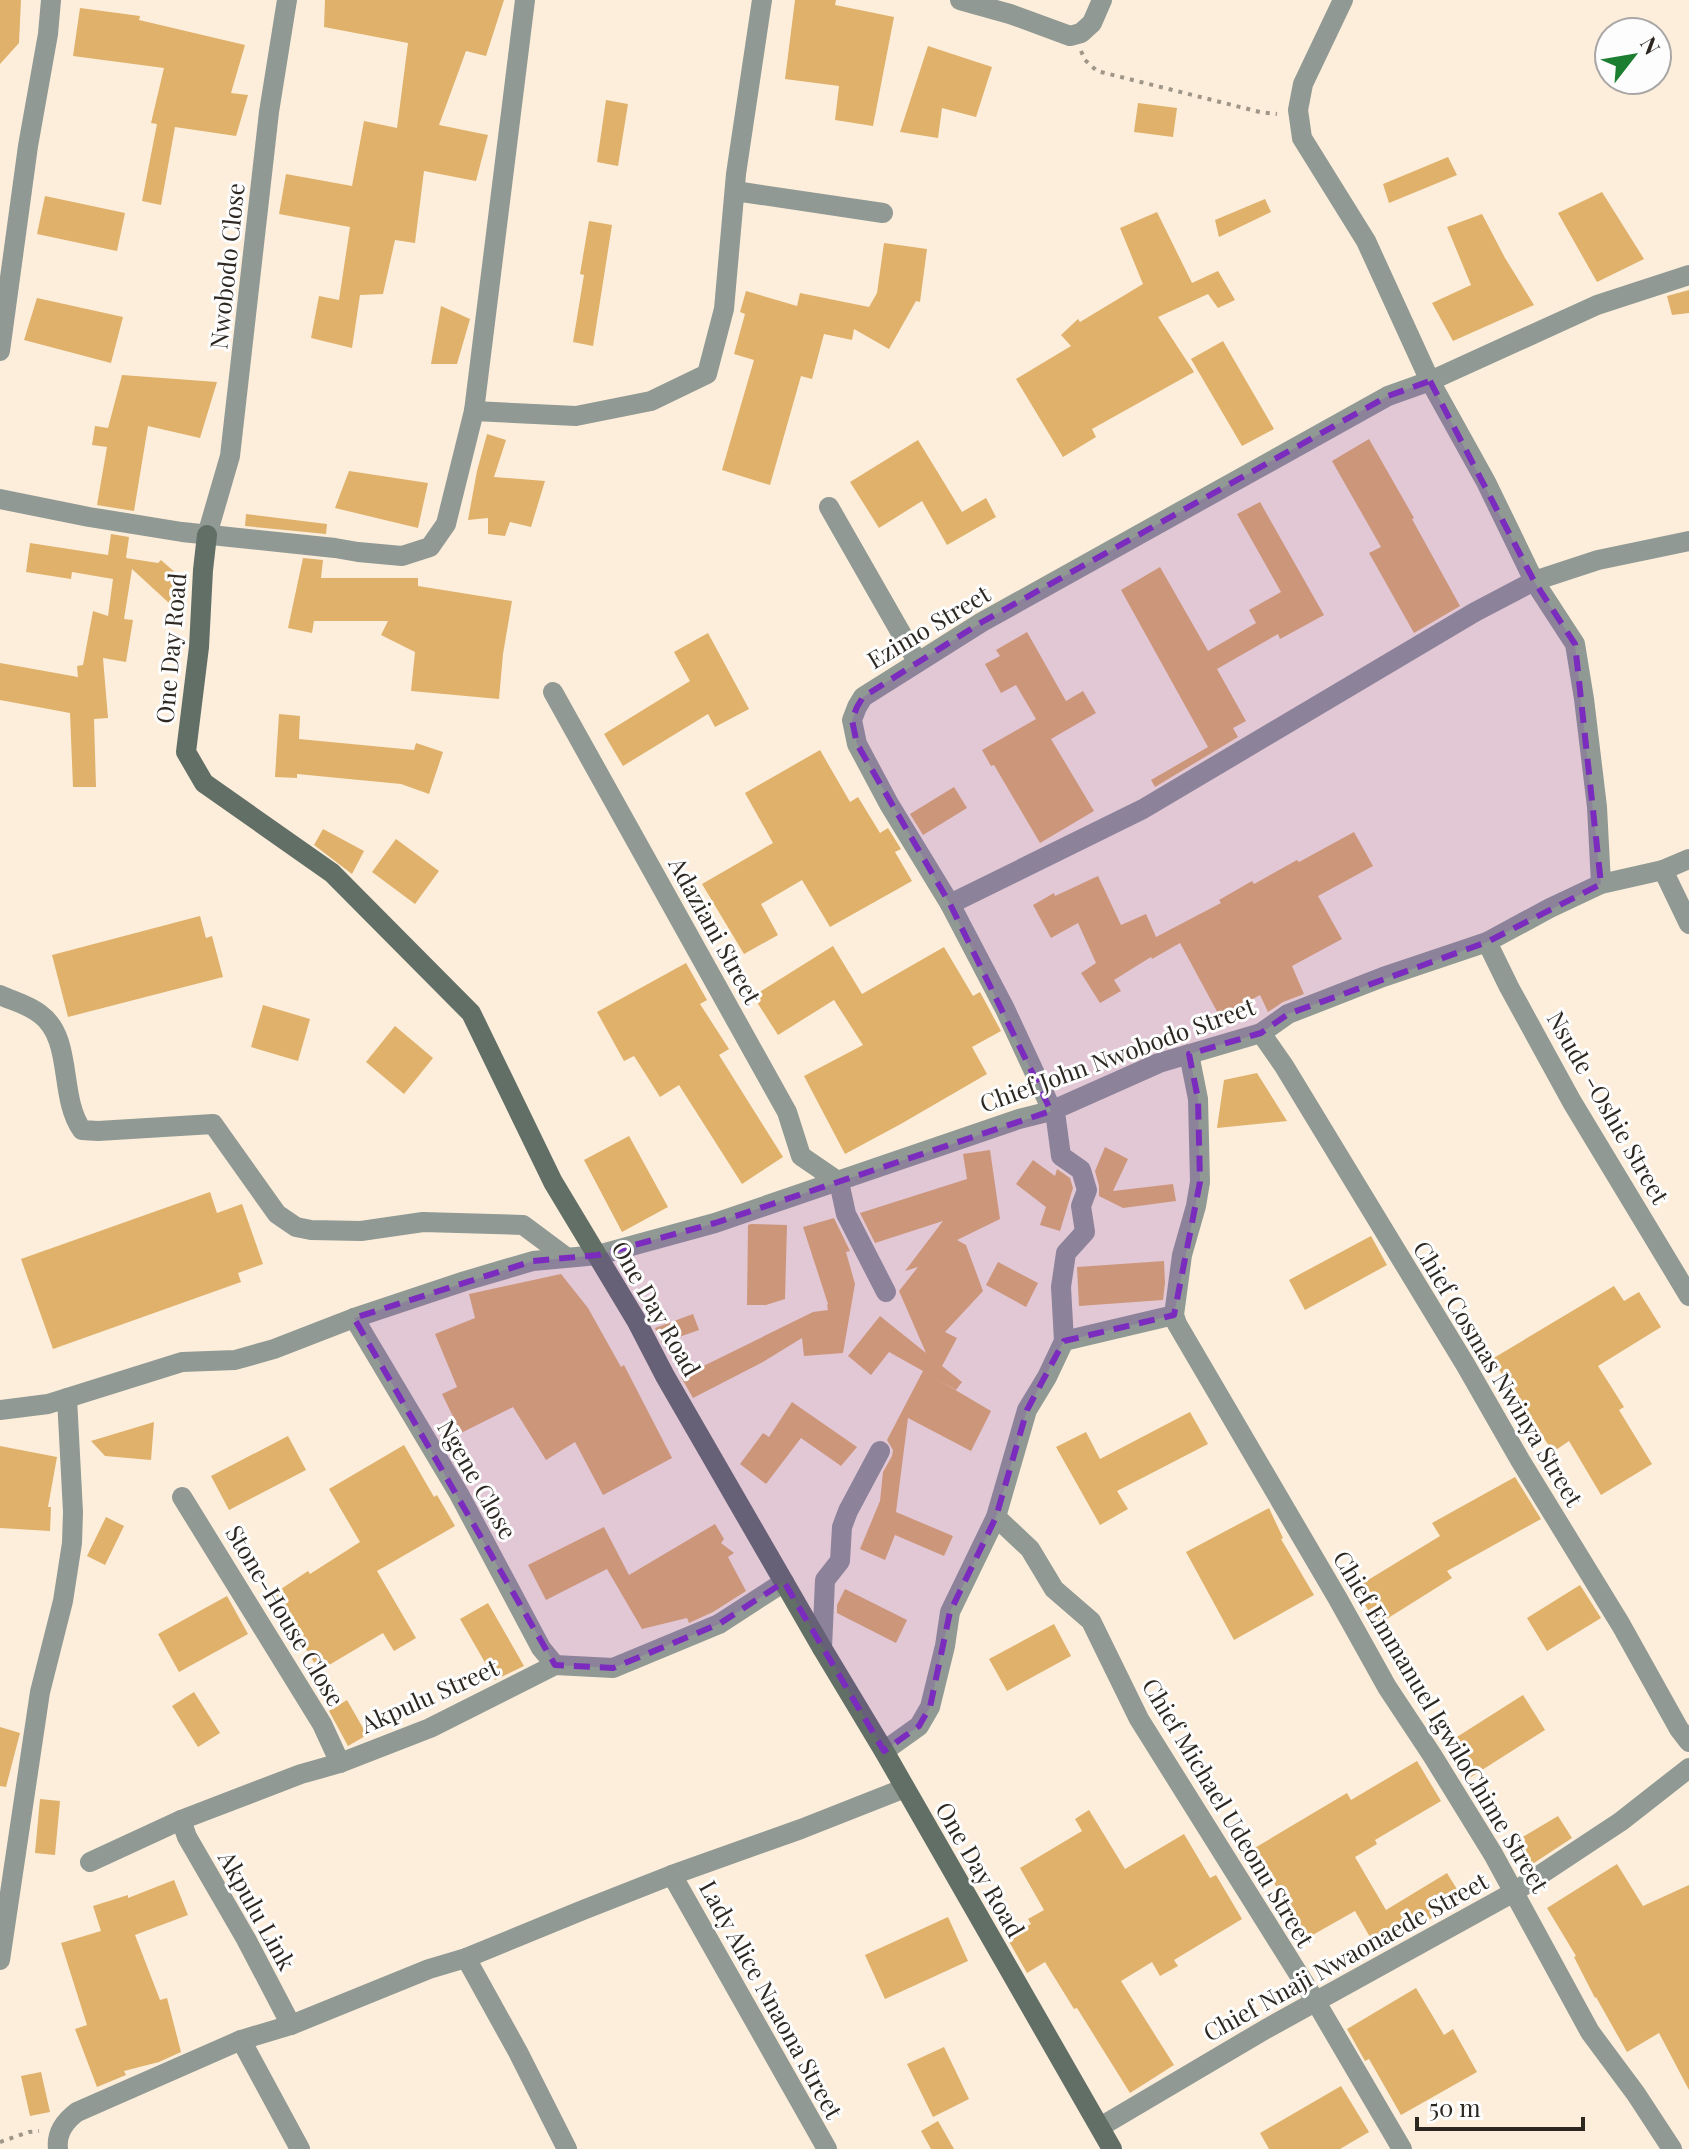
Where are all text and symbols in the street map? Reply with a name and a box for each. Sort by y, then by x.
north arrow [1593,16,1673,96]
text: N [1634,31,1668,60]
street label: Nwobodo Close [201,181,251,351]
street label: One Day Road [147,571,193,725]
street label: Ezimo Street [861,577,996,675]
street label: Adaziani Street [662,850,770,1010]
street label: Chief John Nwobodo Street [975,989,1260,1119]
street label: Nsude -Oshie Street [1541,1005,1677,1210]
street label: One Day Road [605,1234,709,1382]
street label: Chief Cosmas Nwinya Street [1407,1234,1591,1512]
street label: Ngene Close [431,1414,525,1544]
street label: Stone-House Close [219,1519,353,1711]
street label: Chief Emmanuel IgwiloChime Street [1327,1544,1557,1898]
street label: Akpulu Street [354,1650,503,1740]
street label: Chief Michael Udeonu Street [1136,1672,1322,1953]
street label: One Day Road [929,1795,1033,1943]
street label: Akpulu Link [212,1844,304,1976]
street label: Chief Nnaji Nwaonaede Street [1197,1864,1494,2048]
street label: Lady Alice Nnaona Street [693,1874,851,2124]
scale bar [1417,2081,1583,2131]
text: 50 m [1429,2091,1481,2123]

